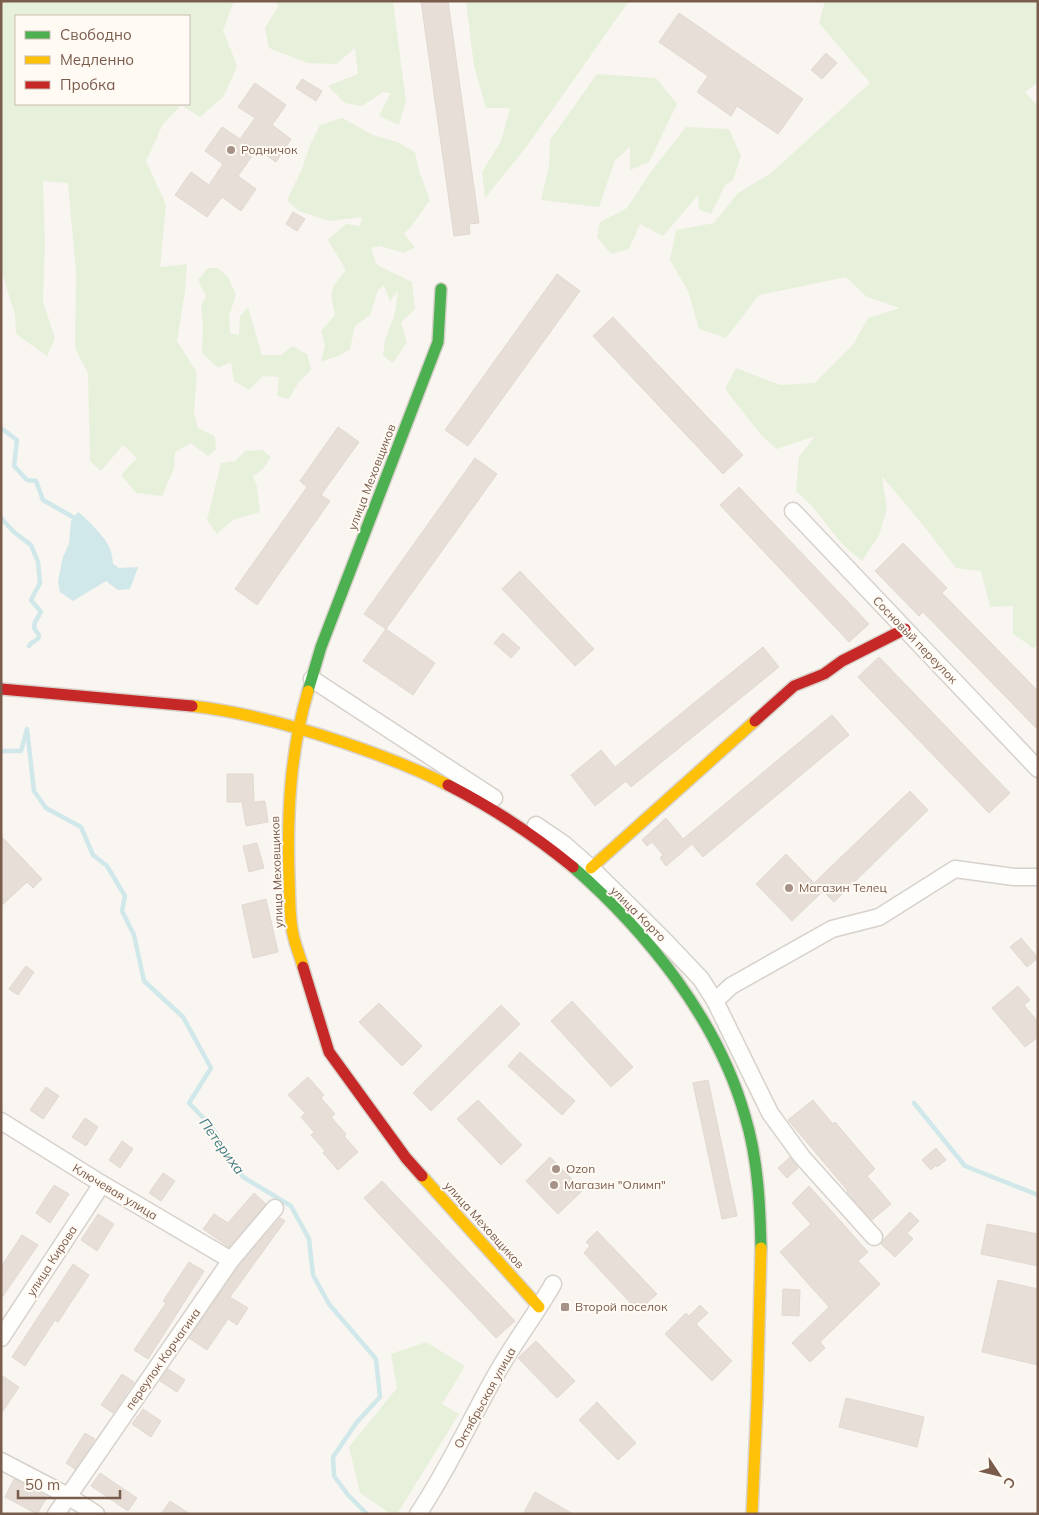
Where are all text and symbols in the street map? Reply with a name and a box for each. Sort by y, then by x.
legend [15,15,190,105]
text: Свободно [60,25,132,44]
text: Медленно [60,50,134,69]
text: Пробка [60,75,115,94]
place label: Родничок [241,142,298,157]
marker: Родничок [225,144,237,156]
street label: улица Меховщиков [344,421,399,532]
street label: Сосновый переулок [870,593,961,687]
street label: улица Меховщиков [267,815,286,928]
place label: Магазин Телец [799,880,887,895]
marker: Магазин Телец [783,882,795,894]
street label: улица Корто [607,883,669,945]
water label: Петериха [195,1114,249,1178]
street label: Ключевая улица [70,1160,160,1223]
place label: Ozon [566,1161,595,1176]
marker: Ozon [550,1163,562,1175]
place label: Магазин "Олимп" [564,1177,666,1192]
street label: улица Меховщиков [441,1178,528,1272]
marker: Магазин "Олимп" [548,1179,560,1191]
street label: улица Кирова [23,1222,80,1299]
place label: Второй поселок [575,1299,668,1314]
marker: Второй поселок [559,1301,571,1313]
street label: переулок Корчагина [122,1305,203,1412]
street label: Октябрьская улица [451,1345,519,1451]
north arrow [974,1450,1024,1500]
scale bar [18,1468,120,1500]
text: С [1000,1473,1020,1492]
text: 50 m [25,1475,60,1494]

